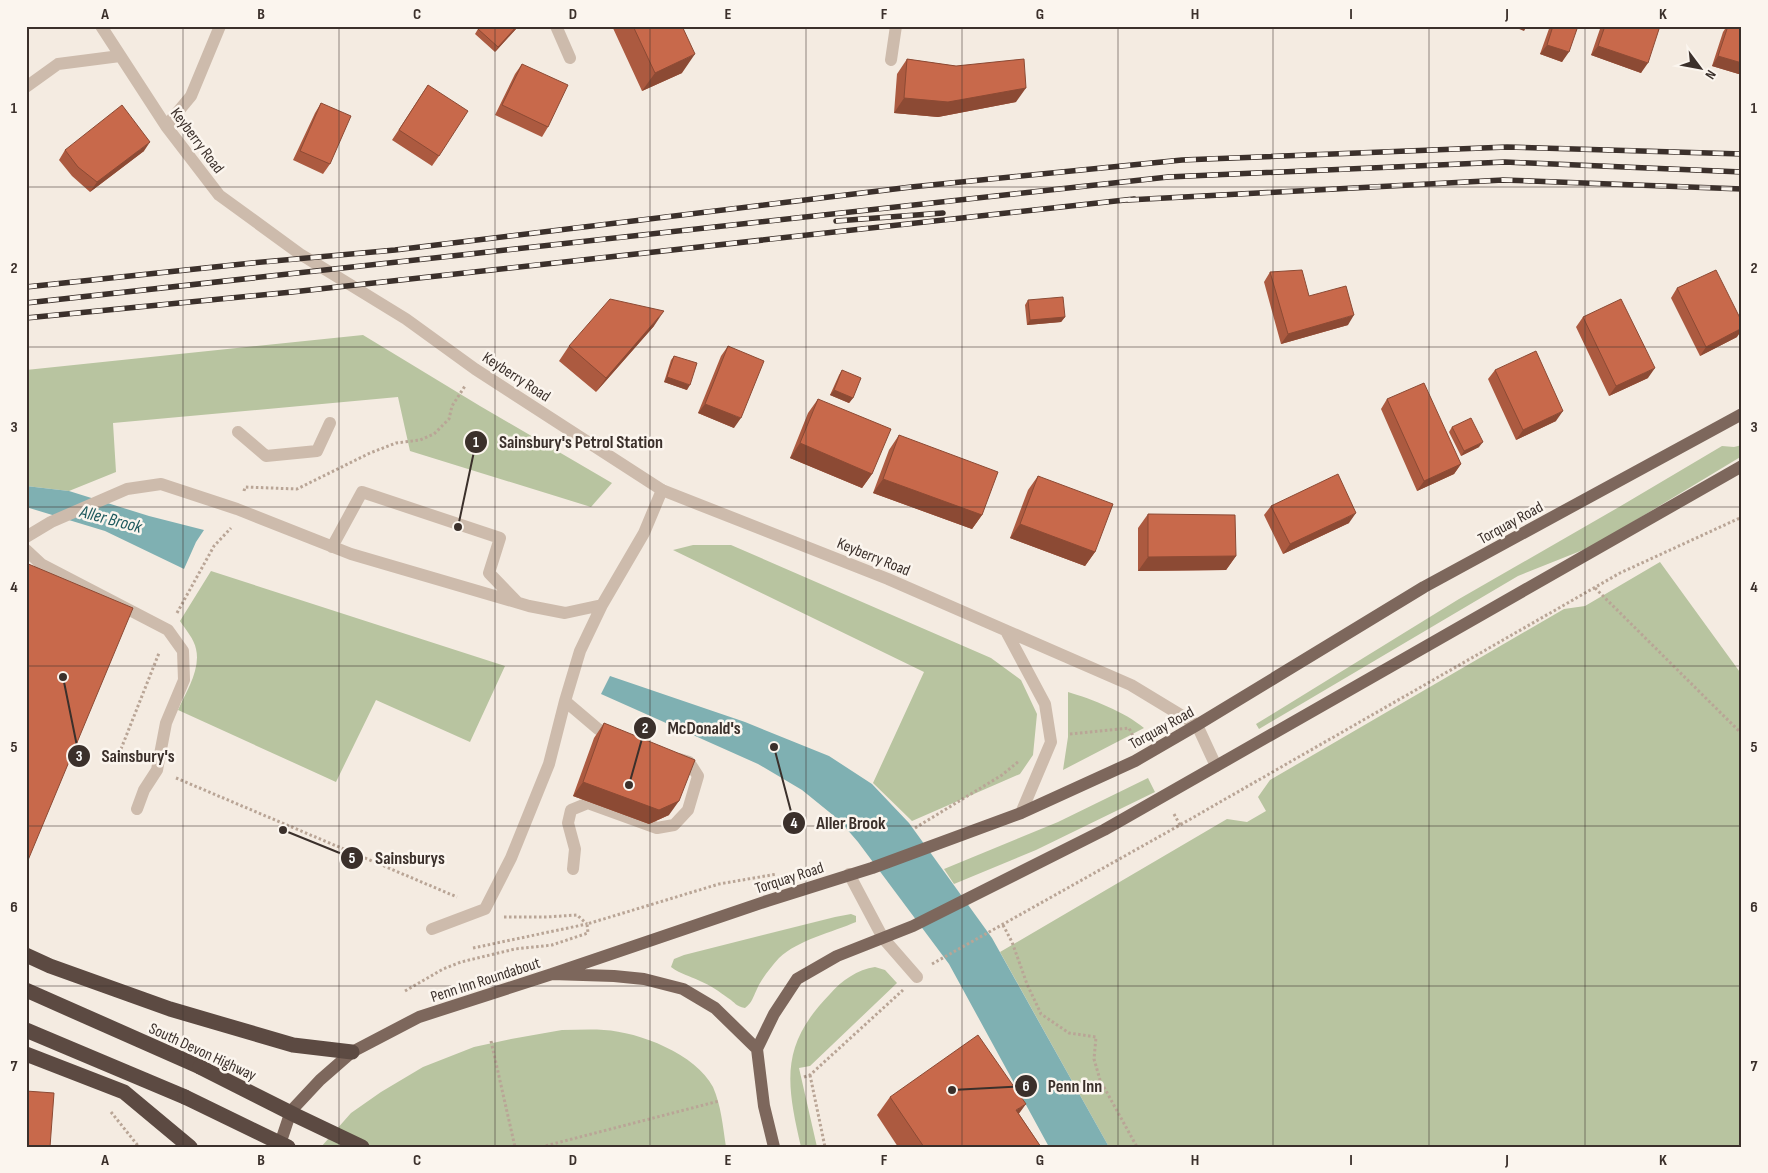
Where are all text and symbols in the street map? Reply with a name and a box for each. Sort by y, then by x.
text: A [100,5,109,24]
text: B [257,5,265,24]
text: C [413,5,421,24]
text: D [569,5,577,24]
text: E [725,5,732,24]
text: F [881,5,888,24]
text: G [1036,5,1044,24]
text: H [1191,5,1199,24]
text: I [1349,5,1353,24]
text: J [1504,5,1509,24]
text: K [1659,5,1667,24]
north arrow [1676,42,1726,92]
text: N [1701,67,1720,82]
text: 1 [11,99,18,118]
text: 1 [1751,99,1758,118]
street label: Keyberry Road [166,104,228,177]
text: 2 [10,259,18,278]
text: 2 [1750,259,1758,278]
street label: Keyberry Road [479,348,554,406]
text: 3 [10,418,18,437]
text: 3 [1750,418,1758,437]
callout: Sainsbury's Petrol Station [464,425,673,458]
text: Sainsbury's Petrol Station [499,432,663,453]
text: 1 [473,433,479,452]
street label: Torquay Road [1475,498,1546,549]
water label: Aller Brook [77,501,145,538]
street label: Keyberry Road [834,534,913,581]
text: 4 [10,578,18,597]
text: 4 [1750,578,1758,597]
street label: Torquay Road [1126,703,1197,754]
callout: McDonald's [633,711,751,744]
text: McDonald's [667,718,741,739]
text: 2 [642,719,648,738]
text: 5 [10,738,18,757]
text: 5 [1750,738,1758,757]
callout: Sainsbury's [66,740,184,773]
text: Sainsbury's [101,746,175,767]
text: 3 [76,747,83,766]
callout: Aller Brook [782,807,896,840]
text: Aller Brook [815,813,886,834]
text: 4 [791,814,798,833]
callout: Sainsburys [340,841,455,874]
text: Sainsburys [375,848,445,869]
text: 5 [349,849,356,868]
street label: Torquay Road [753,858,826,898]
text: 6 [10,898,18,917]
text: 6 [1750,898,1758,917]
street label: Penn Inn Roundabout [428,954,543,1007]
street label: South Devon Highway [146,1019,259,1085]
text: 7 [11,1057,18,1076]
text: 7 [1751,1057,1758,1076]
callout: Penn Inn [1013,1070,1113,1103]
text: Penn Inn [1048,1076,1102,1097]
text: 6 [1022,1077,1030,1096]
text: A [100,1151,109,1170]
text: B [257,1151,265,1170]
text: C [413,1151,421,1170]
text: D [569,1151,577,1170]
text: E [725,1151,732,1170]
text: F [881,1151,888,1170]
text: G [1036,1151,1044,1170]
text: H [1191,1151,1199,1170]
text: I [1349,1151,1353,1170]
text: J [1504,1151,1509,1170]
text: K [1659,1151,1667,1170]

